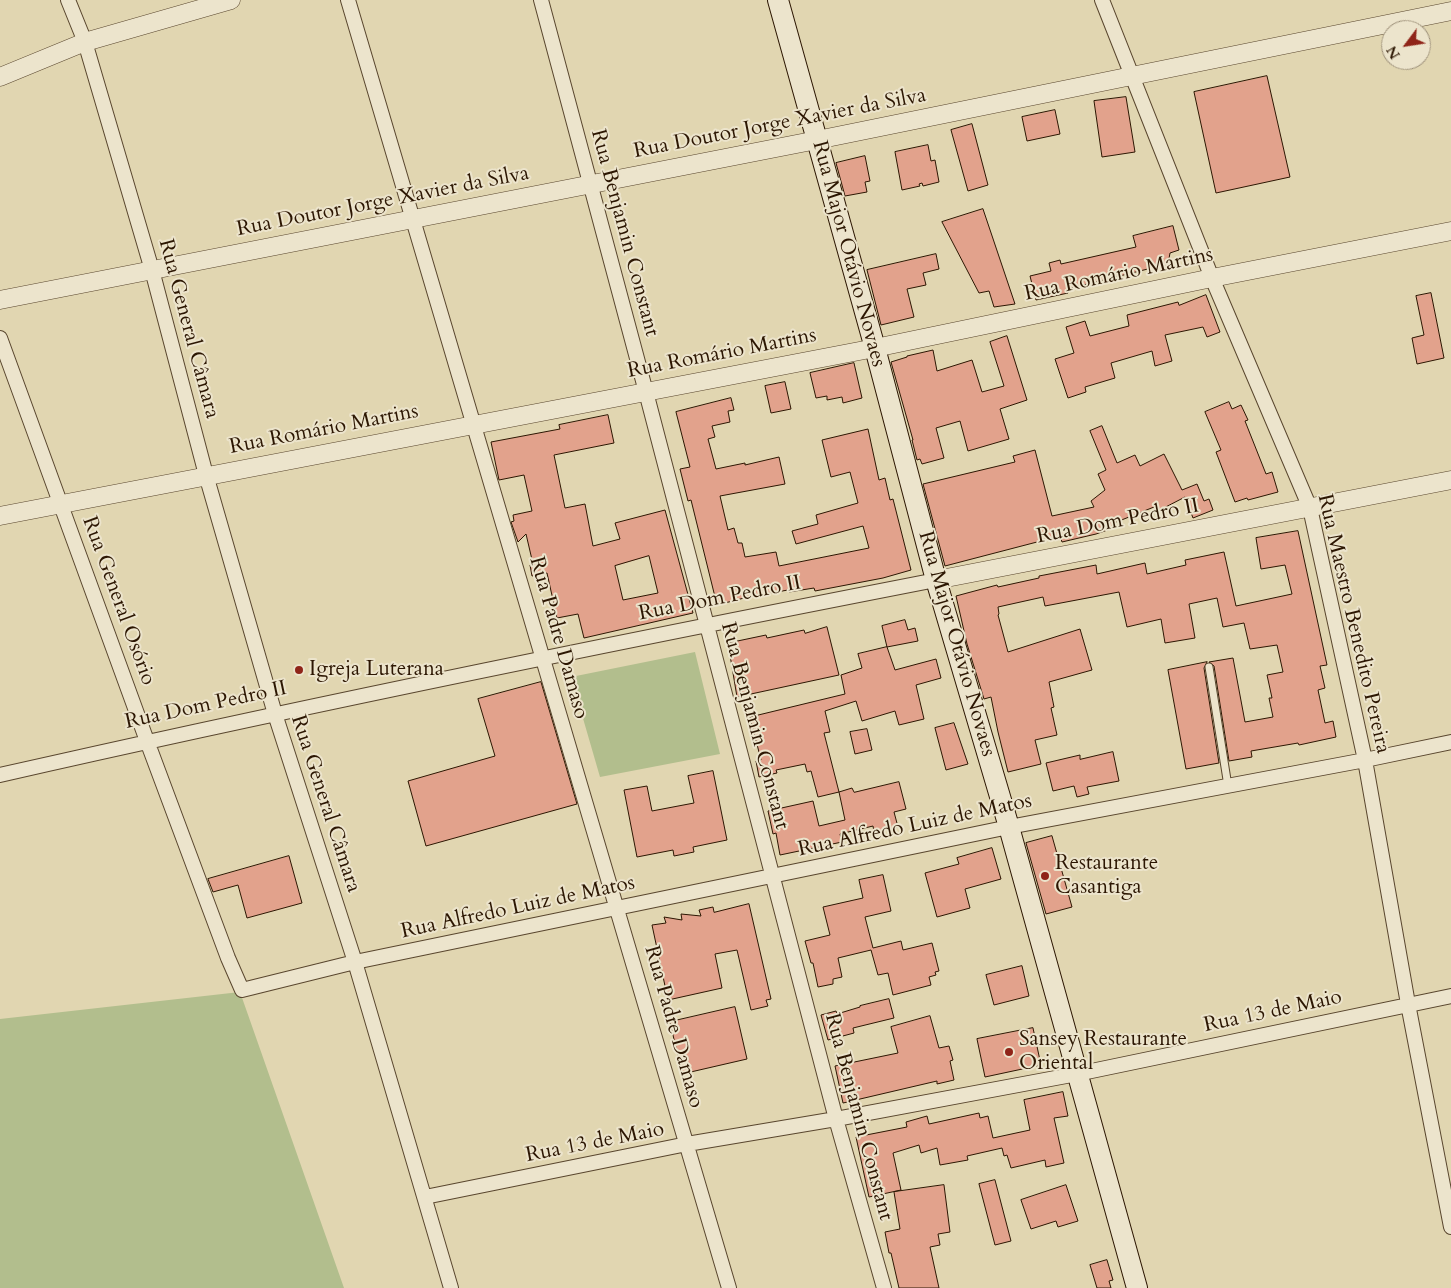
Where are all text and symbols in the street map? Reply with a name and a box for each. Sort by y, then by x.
north arrow [1381,20,1431,70]
text: N [1382,42,1405,63]
street label: Rua Doutor Jorge Xavier da Silva [632,83,928,165]
street label: Rua Benjamin Constant [584,127,664,339]
street label: Rua Major Otávio Novaes [806,138,890,370]
street label: Rua Doutor Jorge Xavier da Silva [235,161,531,243]
street label: Rua General Câmara [152,236,224,422]
street label: Rua Romário Martins [1022,243,1216,307]
street label: Rua Romário Martins [625,323,819,385]
street label: Rua Romário Martins [227,399,421,461]
street label: Rua Maestro Benedito Pereira [1311,492,1395,756]
street label: Rua Dom Pedro II [1035,494,1201,550]
street label: Rua General Osório [76,513,160,689]
street label: Rua Major Otávio Novaes [912,528,1000,760]
street label: Rua Padre Damaso [523,554,593,722]
street label: Rua Dom Pedro II [637,571,803,627]
street label: Rua Benjamin Constant [714,620,794,832]
place label: Igreja Luterana [309,657,444,683]
marker: Igreja Luterana [293,664,305,676]
street label: Rua Dom Pedro II [123,677,289,735]
street label: Rua General Câmara [284,712,366,896]
street label: Rua Alfredo Luiz de Matos [796,789,1034,863]
place label: Restaurante Casantiga [1055,851,1158,901]
marker: Restaurante Casantiga [1039,870,1051,882]
street label: Rua Alfredo Luiz de Matos [399,871,637,945]
street label: Rua Padre Damaso [638,943,708,1111]
street label: Rua 13 de Maio [1202,985,1344,1039]
street label: Rua Benjamin Constant [818,1011,898,1223]
place label: Sansey Restaurante Oriental [1019,1027,1187,1077]
marker: Sansey Restaurante Oriental [1003,1046,1015,1058]
street label: Rua 13 de Maio [524,1117,666,1169]

